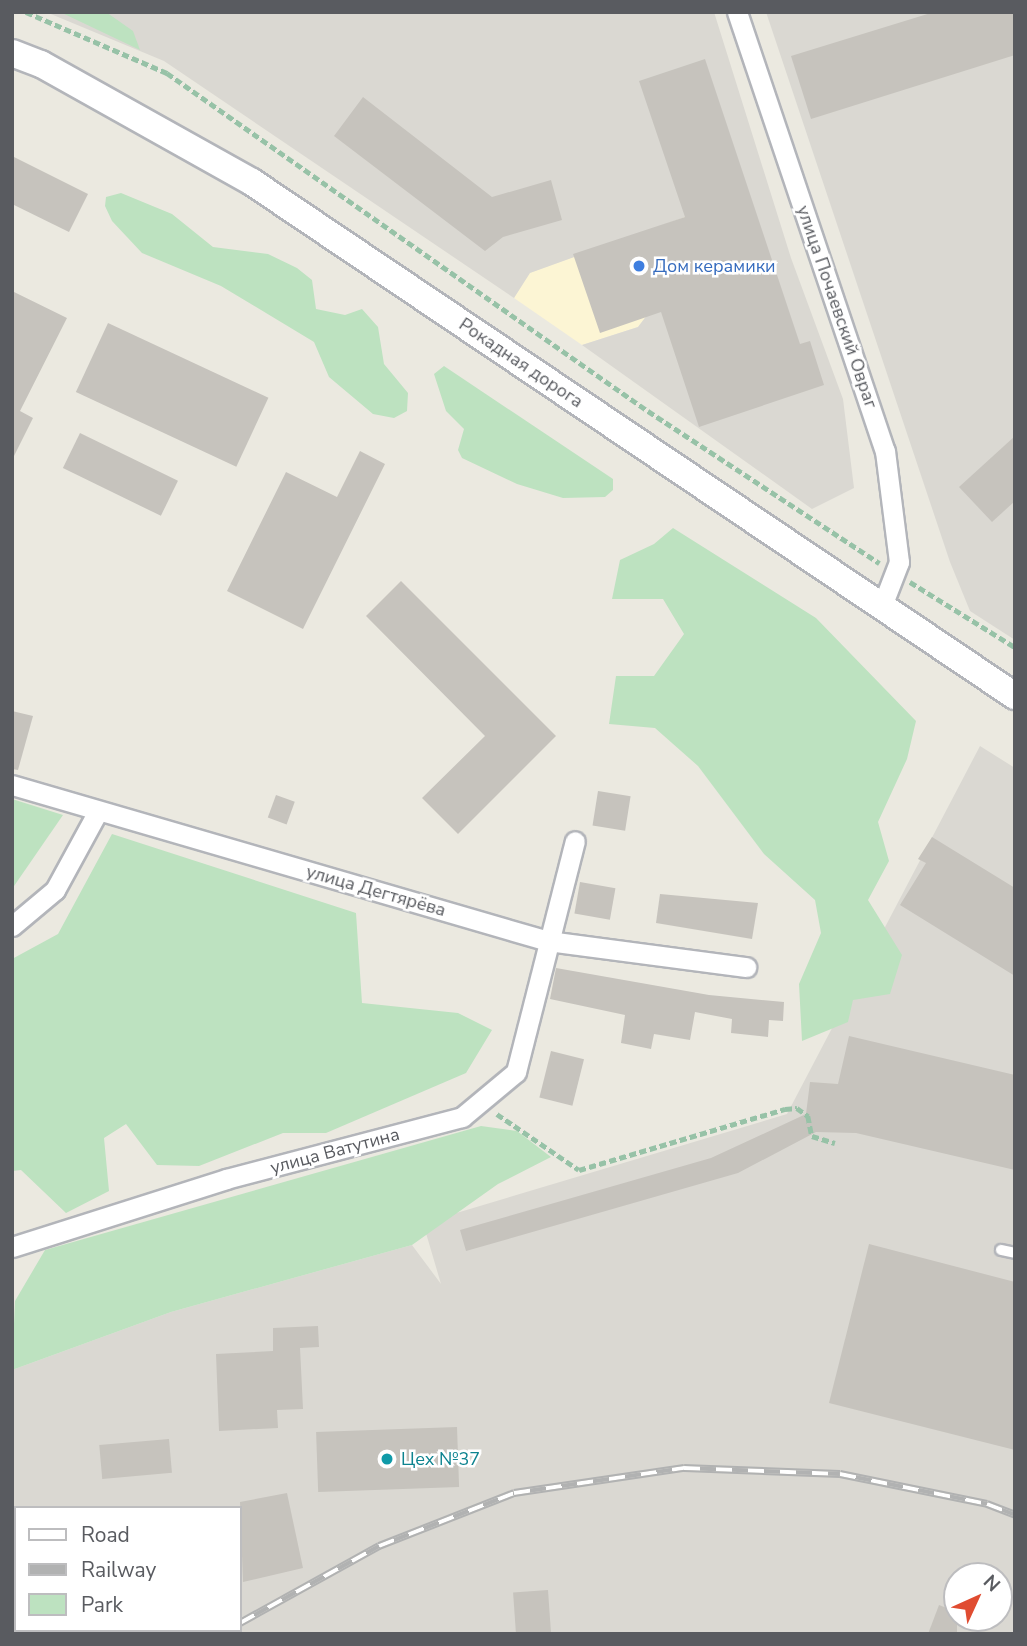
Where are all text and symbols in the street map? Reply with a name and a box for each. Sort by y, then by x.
street label: улица Почаевский Овраг [792,203,882,411]
place label: Дом керамики [653,255,776,277]
marker: Дом керамики [631,258,647,274]
street label: Рокадная дорога [455,314,587,412]
street label: улица Дегтярёва [304,861,448,921]
street label: улица Ватутина [268,1123,402,1179]
place label: Цех №37 [401,1448,480,1470]
marker: Цех №37 [379,1451,395,1467]
legend [14,1506,242,1632]
text: Road [81,1521,130,1549]
text: Railway [81,1556,156,1584]
north arrow [943,1562,1013,1632]
text: N [977,1569,1006,1598]
text: Park [81,1591,123,1619]

